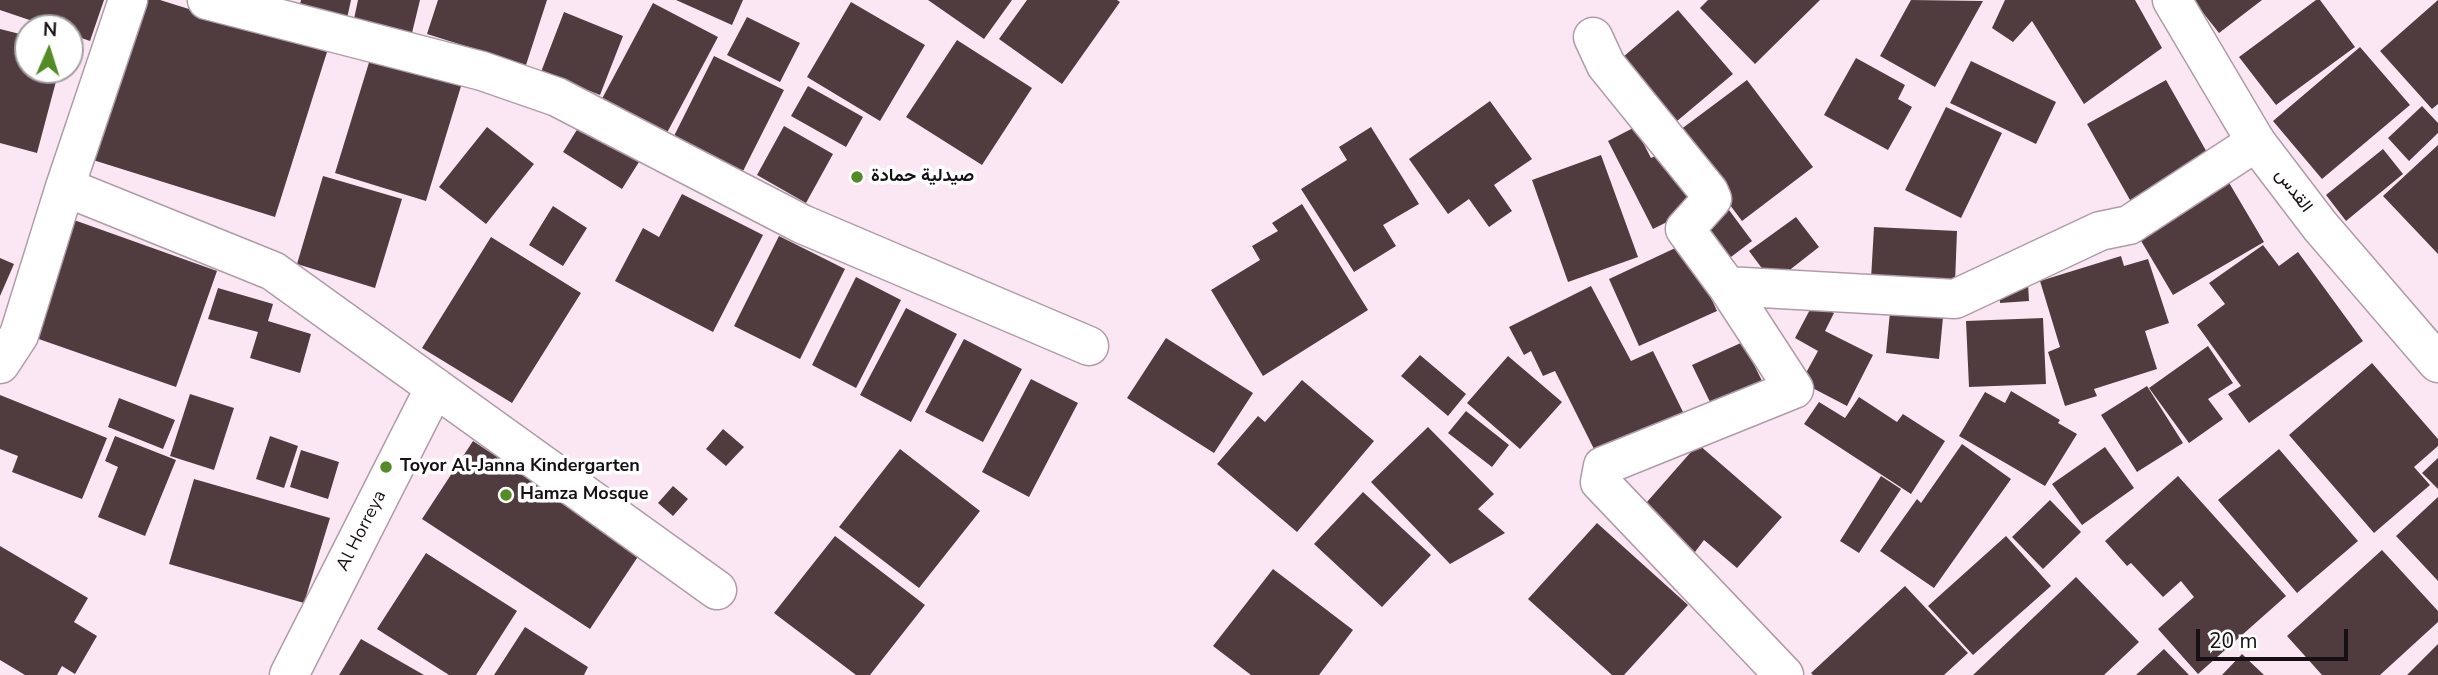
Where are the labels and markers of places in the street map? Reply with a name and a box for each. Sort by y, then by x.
place label: صيدلية حمادة [871,166,974,188]
marker: صيدلية حمادة [849,169,865,185]
place label: Toyor Al-Janna Kindergarten [400,456,640,478]
marker: Toyor Al-Janna Kindergarten [378,459,394,475]
place label: Hamza Mosque [520,484,648,506]
marker: Hamza Mosque [498,487,514,503]

